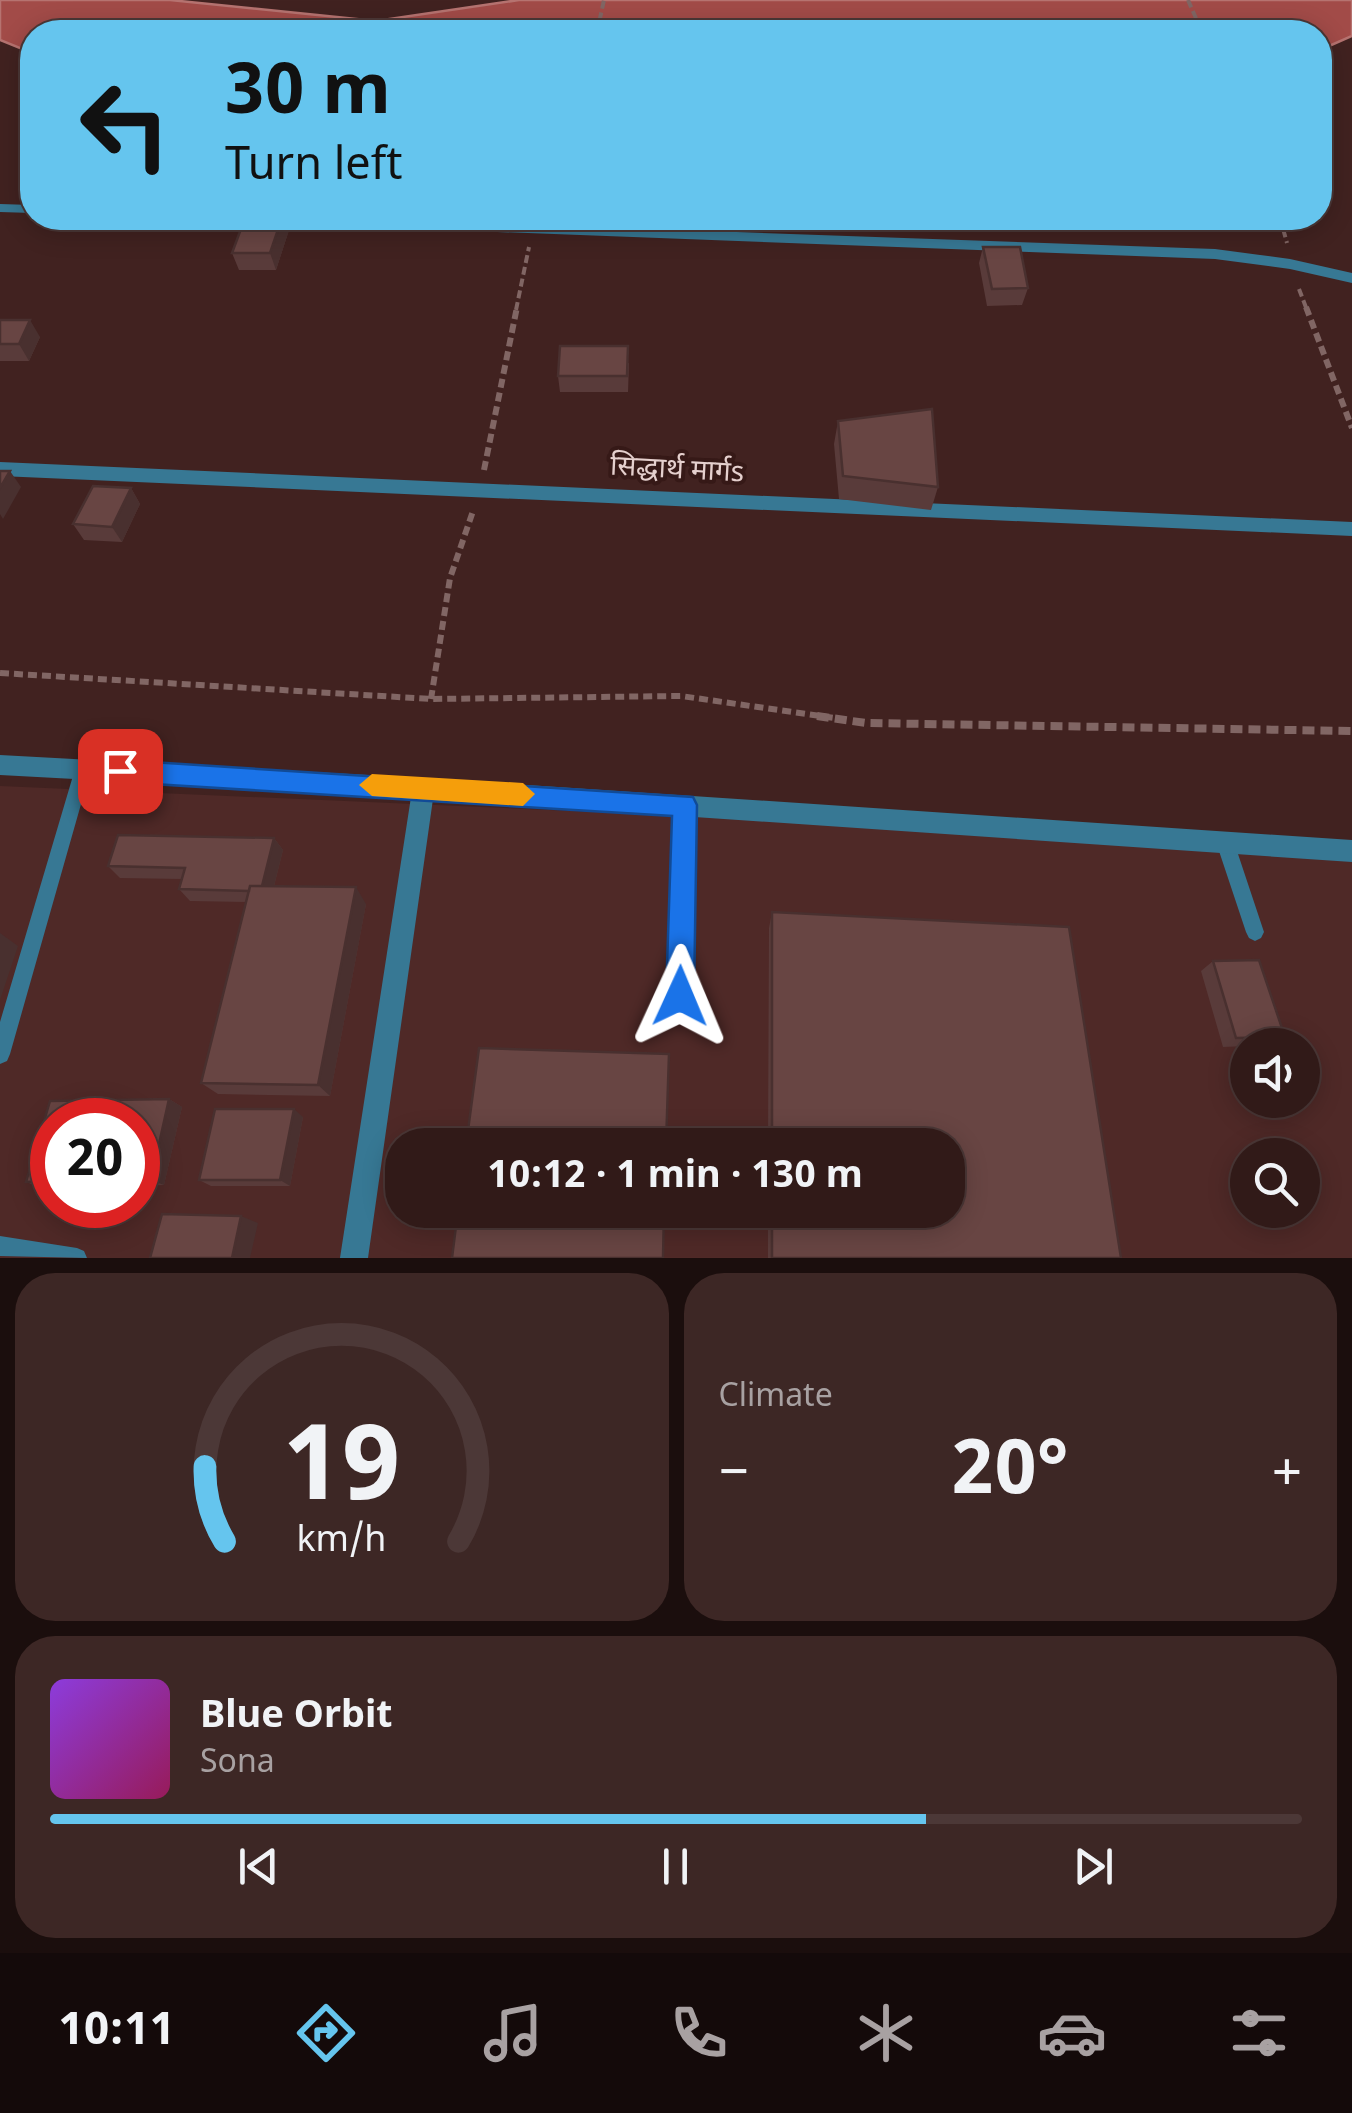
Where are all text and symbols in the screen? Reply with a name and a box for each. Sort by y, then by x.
text: 30 m [225,50,391,142]
icon: left [60,60,190,190]
text: Turn left [225,139,402,197]
street label: सिद्धार्थ मार्गs [609,449,745,492]
pin [78,729,163,814]
icon: arrive [93,744,148,799]
position arrow [628,944,732,1048]
map controls [1230,1028,1320,1228]
button: sound [1230,1028,1320,1118]
speed limit sign: 20 [30,1098,160,1228]
button: search [1230,1138,1320,1228]
text: 10:12 · 1 min · 130 m [487,1153,863,1203]
text: Climate [719,1377,833,1419]
text: 19 [283,1406,401,1541]
text: 20° [952,1426,1069,1524]
text: − [719,1440,749,1511]
text: + [1272,1440,1302,1511]
text: km/h [297,1519,387,1566]
text: Blue Orbit [200,1693,392,1743]
text: Sona [200,1743,275,1785]
icon: previous [231,1839,286,1894]
icon: pause [648,1839,703,1894]
icon: next [1066,1839,1121,1894]
icon: directions [291,1998,361,2068]
icon: music [478,1998,548,2068]
icon: phone [664,1998,734,2068]
icon: climate [851,1998,921,2068]
icon: car [1037,1998,1107,2068]
icon: filters [1224,1998,1294,2068]
text: 10:11 [58,2004,175,2062]

